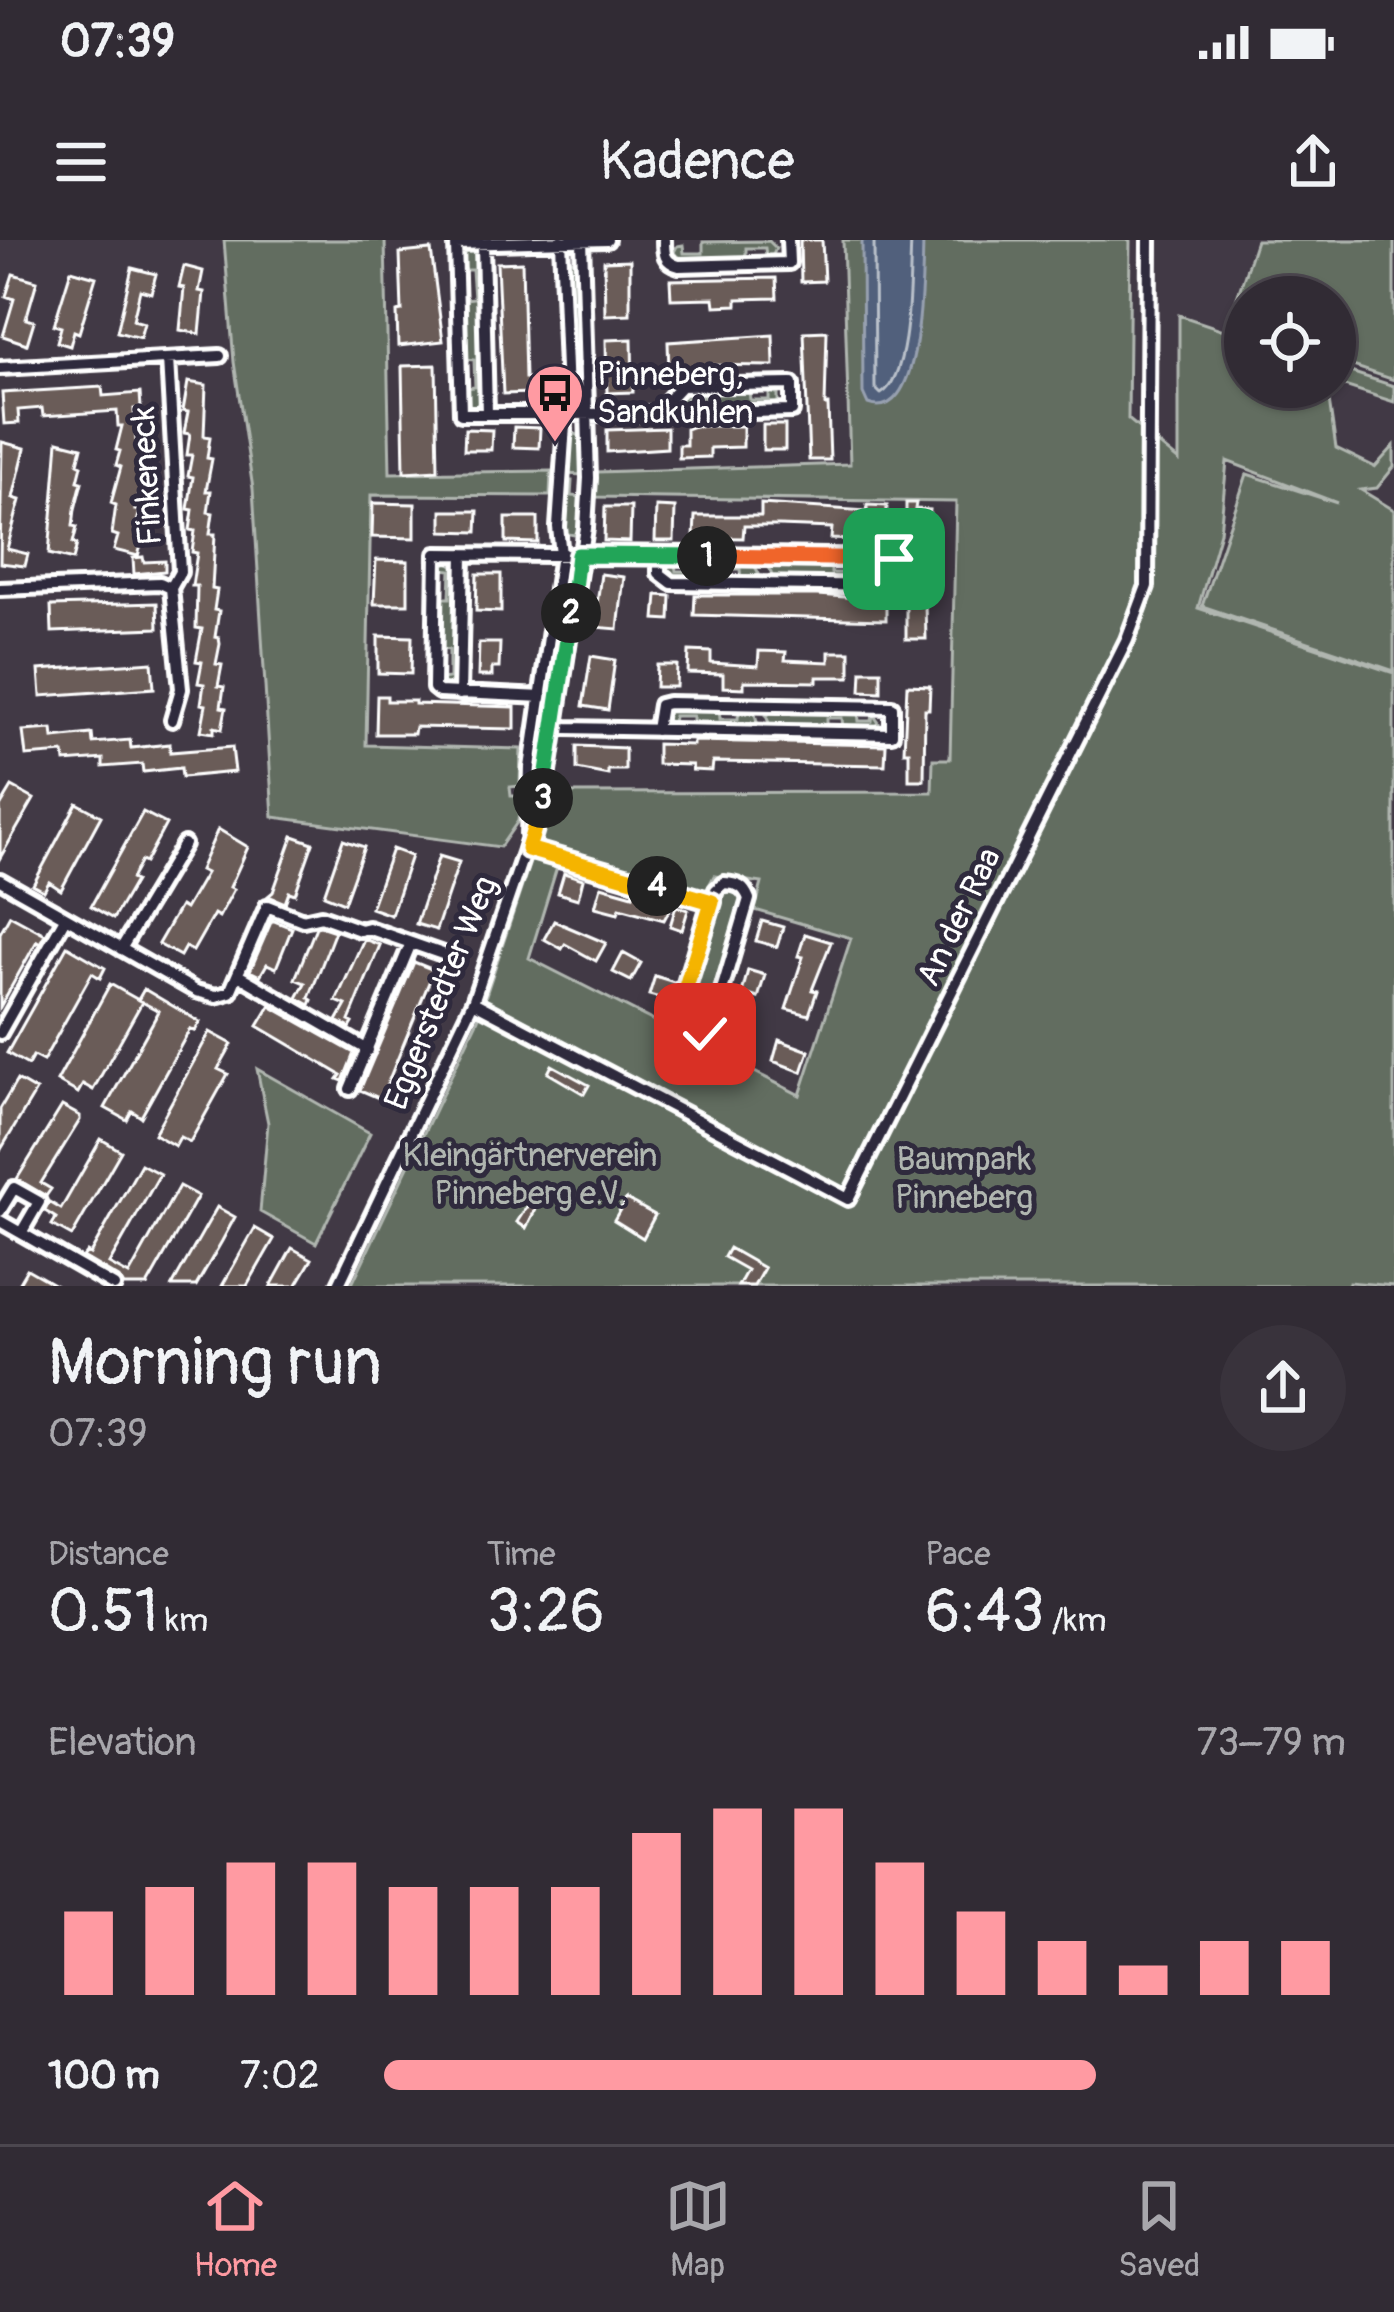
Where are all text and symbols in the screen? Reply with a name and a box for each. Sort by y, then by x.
text: 07:39 [60,14,175,70]
text: Kadence [600,128,794,196]
icon: menu [48,129,114,195]
icon: share [1280,129,1346,195]
map controls [1224,276,1356,408]
button: locate [1224,276,1356,408]
place label: Pinneberg, Sandkuhlen [597,354,753,433]
bus stop icon: Pinneberg, Sandkuhlen [524,362,586,444]
street label: Finkeneck [123,405,171,546]
pin [843,508,945,610]
pin: 1 [677,526,737,586]
icon: arrive [861,526,927,592]
text: 1 [701,535,713,576]
pin: 2 [541,583,601,643]
text: 2 [562,592,580,633]
pin: 3 [513,768,573,828]
text: 3 [534,777,552,818]
street label: An der Raa [908,841,1010,993]
pin: 4 [627,856,687,916]
text: 4 [647,865,667,906]
street label: Eggerstedter Weg [375,870,507,1116]
pin [654,983,756,1085]
icon: check [672,1001,738,1067]
park label: Kleingärtnerverein Pinneberg e.V. [402,1135,658,1214]
park label: Baumpark Pinneberg [895,1139,1033,1218]
text: Morning run [48,1322,382,1405]
button: share [1220,1325,1346,1451]
text: 07:39 [48,1409,148,1458]
text: Distance [48,1534,169,1575]
text: Time [487,1534,556,1575]
text: Pace [925,1534,991,1575]
text: 0.51 [48,1575,158,1650]
text: 3:26 [487,1575,605,1650]
text: 6:43 [925,1575,1045,1650]
text: km [158,1600,208,1641]
text: /km [1045,1600,1107,1641]
text: Elevation [48,1718,197,1767]
text: 73–79 m [1197,1718,1346,1767]
text: 100 m [48,2051,160,2100]
text: 7:02 [240,2051,319,2100]
tab: Home [194,2173,277,2286]
tab: Map [665,2173,731,2286]
tab: Saved [1118,2173,1200,2286]

